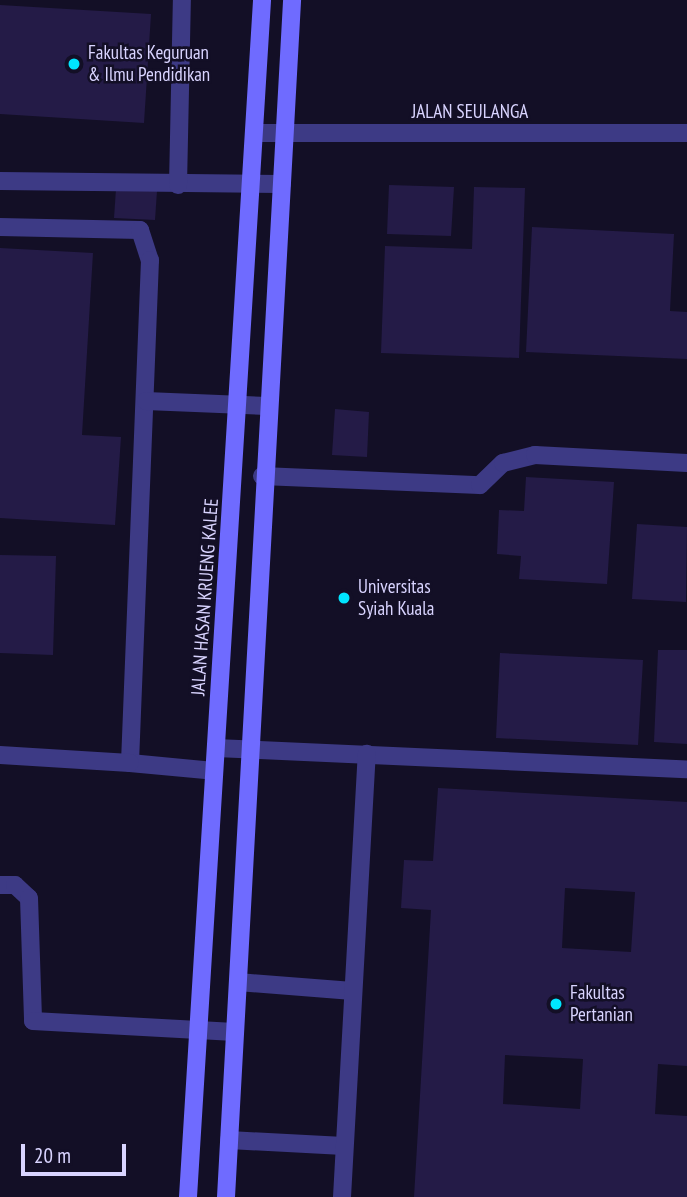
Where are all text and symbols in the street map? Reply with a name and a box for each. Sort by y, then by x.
place label: Fakultas Keguruan & Ilmu Pendidikan [88,42,210,86]
marker: Fakultas Keguruan & Ilmu Pendidikan [66,56,82,72]
street label: JALAN SEULANGA [412,101,528,123]
street label: JALAN HASAN KRUENG KALEE [187,498,223,696]
place label: Universitas Syiah Kuala [358,576,434,620]
marker: Universitas Syiah Kuala [336,590,352,606]
place label: Fakultas Pertanian [570,982,633,1026]
marker: Fakultas Pertanian [548,996,564,1012]
scale bar [24,1130,130,1174]
text: 20 m [34,1142,71,1169]

